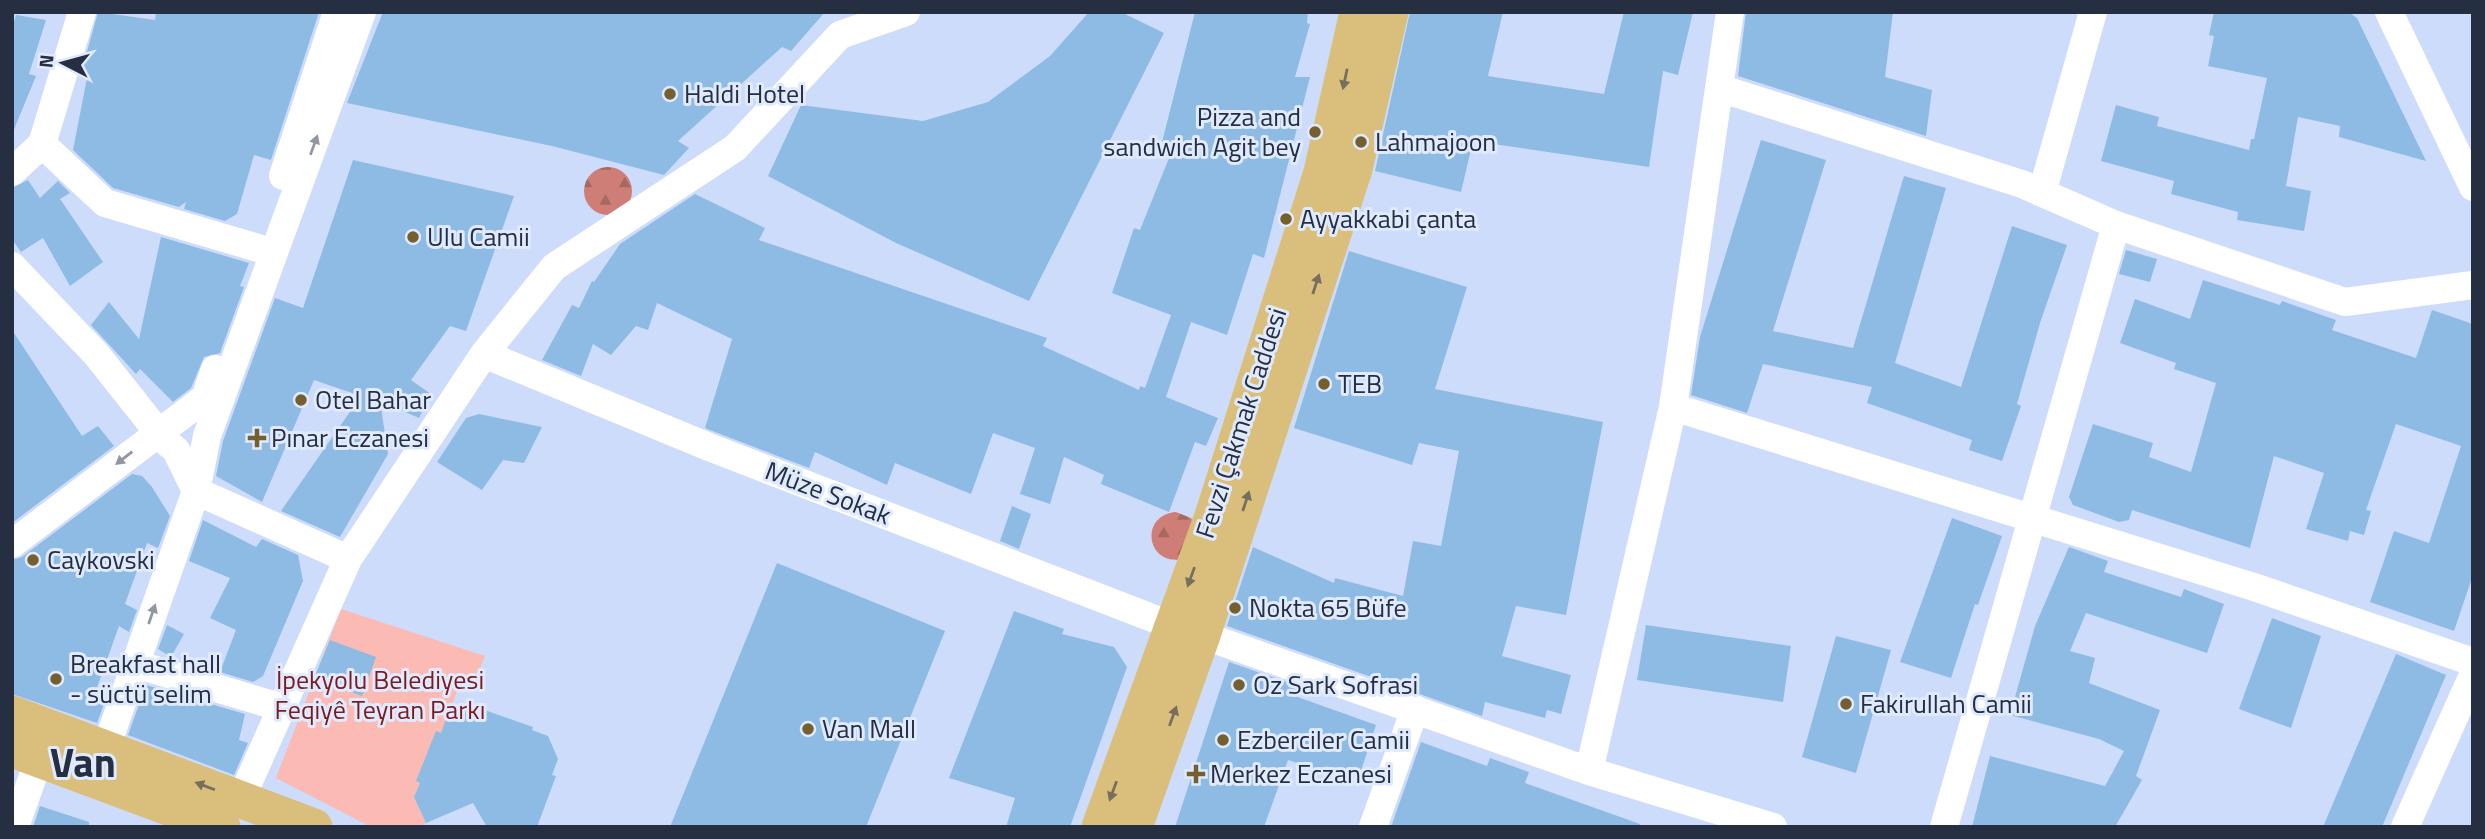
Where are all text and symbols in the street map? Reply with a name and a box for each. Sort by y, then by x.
north arrow [28,28,98,98]
text: N [30,53,61,69]
one-way arrow [1339,68,1350,90]
place label: Haldi Hotel [684,74,805,113]
marker: Haldi Hotel [662,86,678,102]
place label: Pizza and sandwich Agit bey [1103,97,1301,166]
place label: Lahmajoon [1375,122,1496,161]
marker: Pizza and sandwich Agit bey [1307,124,1323,140]
one-way arrow [309,134,320,155]
marker: Lahmajoon [1353,134,1369,150]
place label: Ayyakkabi çanta [1300,199,1476,238]
marker: Ayyakkabi çanta [1278,211,1294,227]
place label: Ulu Camii [427,217,530,256]
marker: Ulu Camii [405,229,421,245]
one-way arrow [1311,273,1321,294]
street label: Fevzi Çakmak Caddesi [1185,303,1296,543]
place label: TEB [1338,364,1382,403]
marker: TEB [1316,376,1332,392]
place label: Otel Bahar [315,380,431,419]
marker: Otel Bahar [293,392,309,408]
place label: Pınar Eczanesi [271,418,429,457]
marker: Pınar Eczanesi [249,430,265,446]
one-way arrow [115,451,133,466]
street label: Müze Sokak [760,451,897,534]
one-way arrow [1241,490,1251,511]
place label: Caykovski [47,540,155,579]
marker: Caykovski [25,552,41,568]
one-way arrow [1185,567,1196,588]
place label: Nokta 65 Büfe [1249,588,1407,627]
marker: Nokta 65 Büfe [1227,600,1243,616]
one-way arrow [147,604,158,625]
place label: Breakfast hall - süctü selim [70,644,221,713]
park label: İpekyolu Belediyesi Feqiyê Teyran Parkı [275,660,485,729]
place label: Oz Sark Sofrasi [1253,665,1418,704]
marker: Breakfast hall - süctü selim [48,671,64,687]
marker: Oz Sark Sofrasi [1231,677,1247,693]
place label: Fakirullah Camii [1860,684,2032,723]
marker: Fakirullah Camii [1838,696,1854,712]
one-way arrow [1168,706,1179,727]
place label: Van Mall [822,709,916,748]
place label: Ezberciler Camii [1237,720,1410,759]
marker: Van Mall [800,721,816,737]
district label: Van [50,732,116,793]
marker: Ezberciler Camii [1215,732,1231,748]
place label: Merkez Eczanesi [1210,754,1392,793]
marker: Merkez Eczanesi [1188,766,1204,782]
one-way arrow [194,780,215,791]
one-way arrow [1107,780,1118,801]

